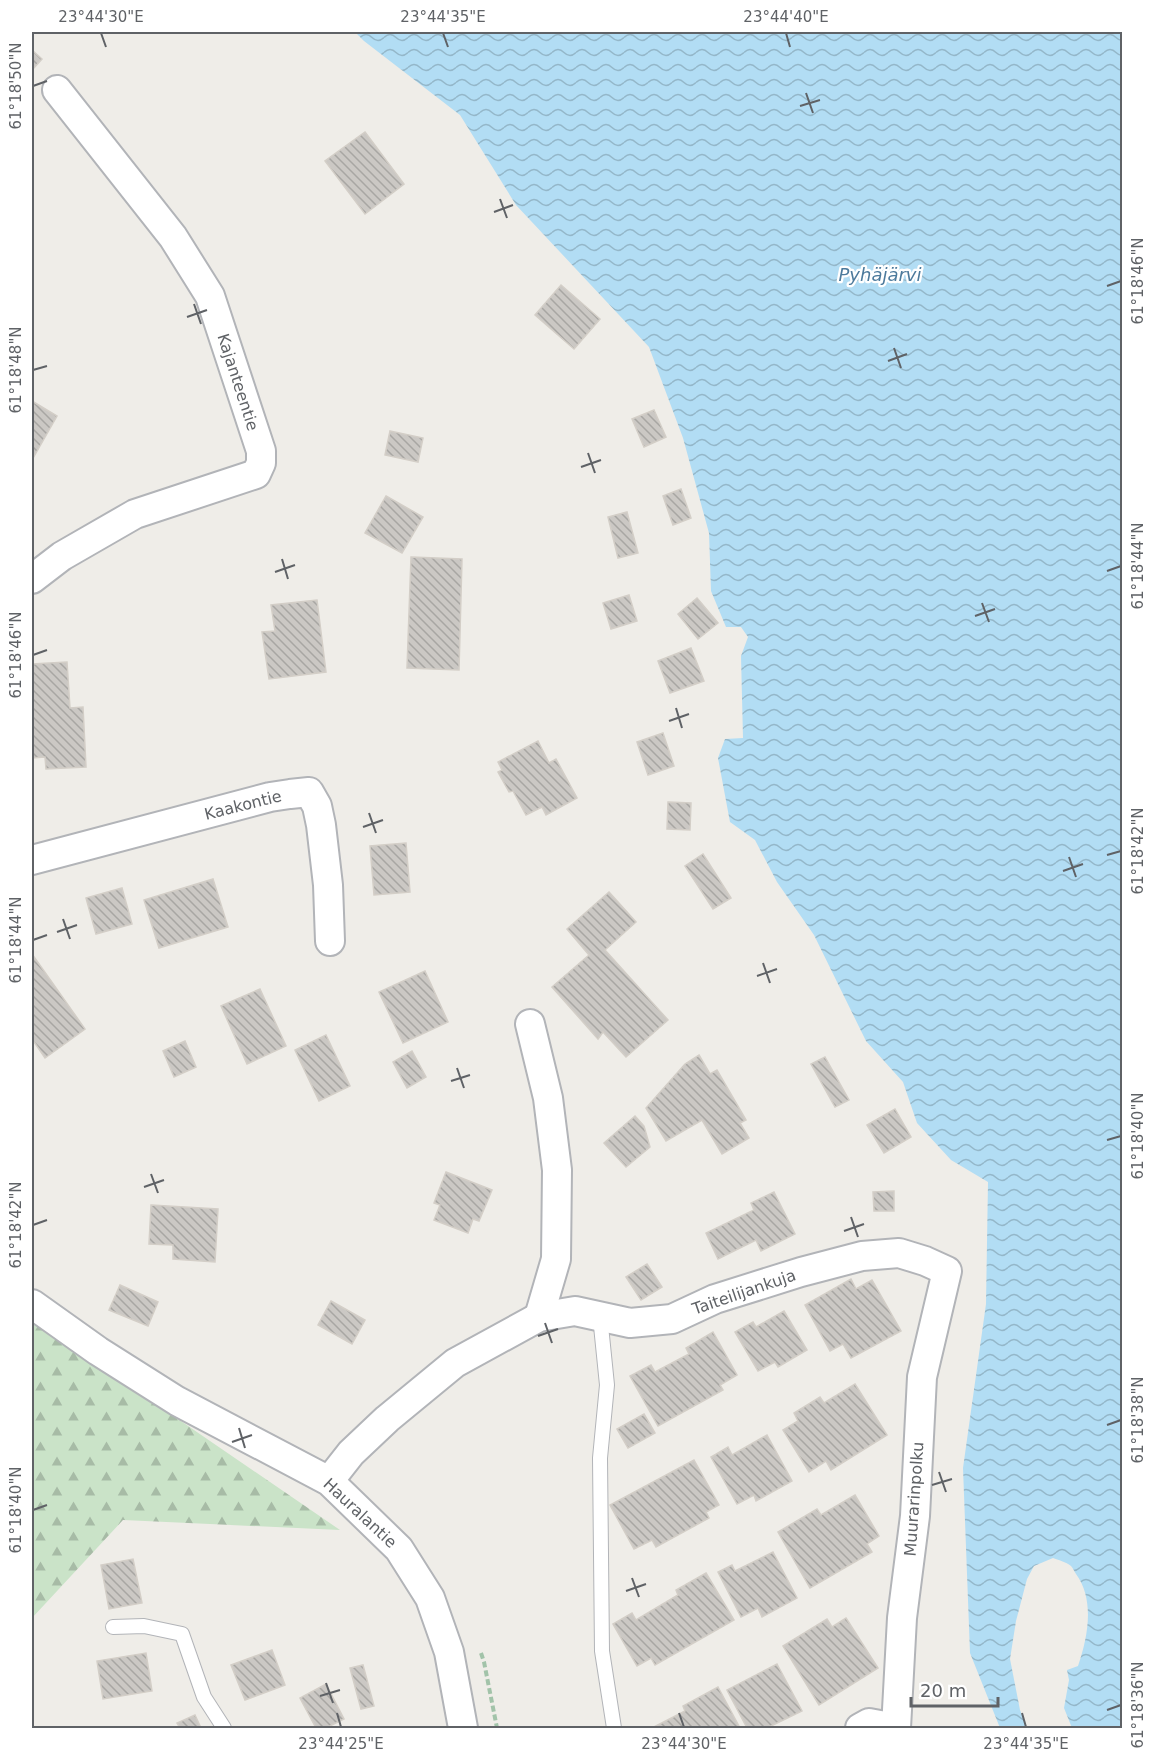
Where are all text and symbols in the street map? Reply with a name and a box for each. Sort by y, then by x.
text: 23°44'30"E [58,8,144,26]
text: 23°44'35"E [400,8,486,26]
text: 23°44'40"E [743,8,829,26]
text: 61°18'50"N [7,42,25,130]
text: 61°18'46"N [1129,237,1147,325]
water label: Pyhäjärvi [838,264,922,285]
text: 61°18'48"N [7,326,25,414]
street label: Kajanteentie [213,331,263,433]
text: 61°18'44"N [1129,522,1147,610]
text: 61°18'46"N [7,611,25,699]
street label: Kaakontie [202,786,284,824]
text: 61°18'42"N [1129,807,1147,895]
text: 61°18'44"N [7,896,25,984]
text: 61°18'40"N [1129,1092,1147,1180]
text: 61°18'42"N [7,1181,25,1269]
street label: Taiteilijankuja [689,1265,798,1319]
text: 61°18'38"N [1129,1376,1147,1464]
street label: Muurarinpolku [901,1441,927,1557]
text: 61°18'40"N [7,1466,25,1554]
street label: Hauralantie [319,1474,401,1552]
text: 61°18'36"N [1129,1661,1147,1749]
scale bar [911,1670,998,1708]
text: 20 m [920,1680,966,1701]
text: 23°44'25"E [298,1735,384,1753]
text: 23°44'30"E [641,1735,727,1753]
text: 23°44'35"E [983,1735,1069,1753]

